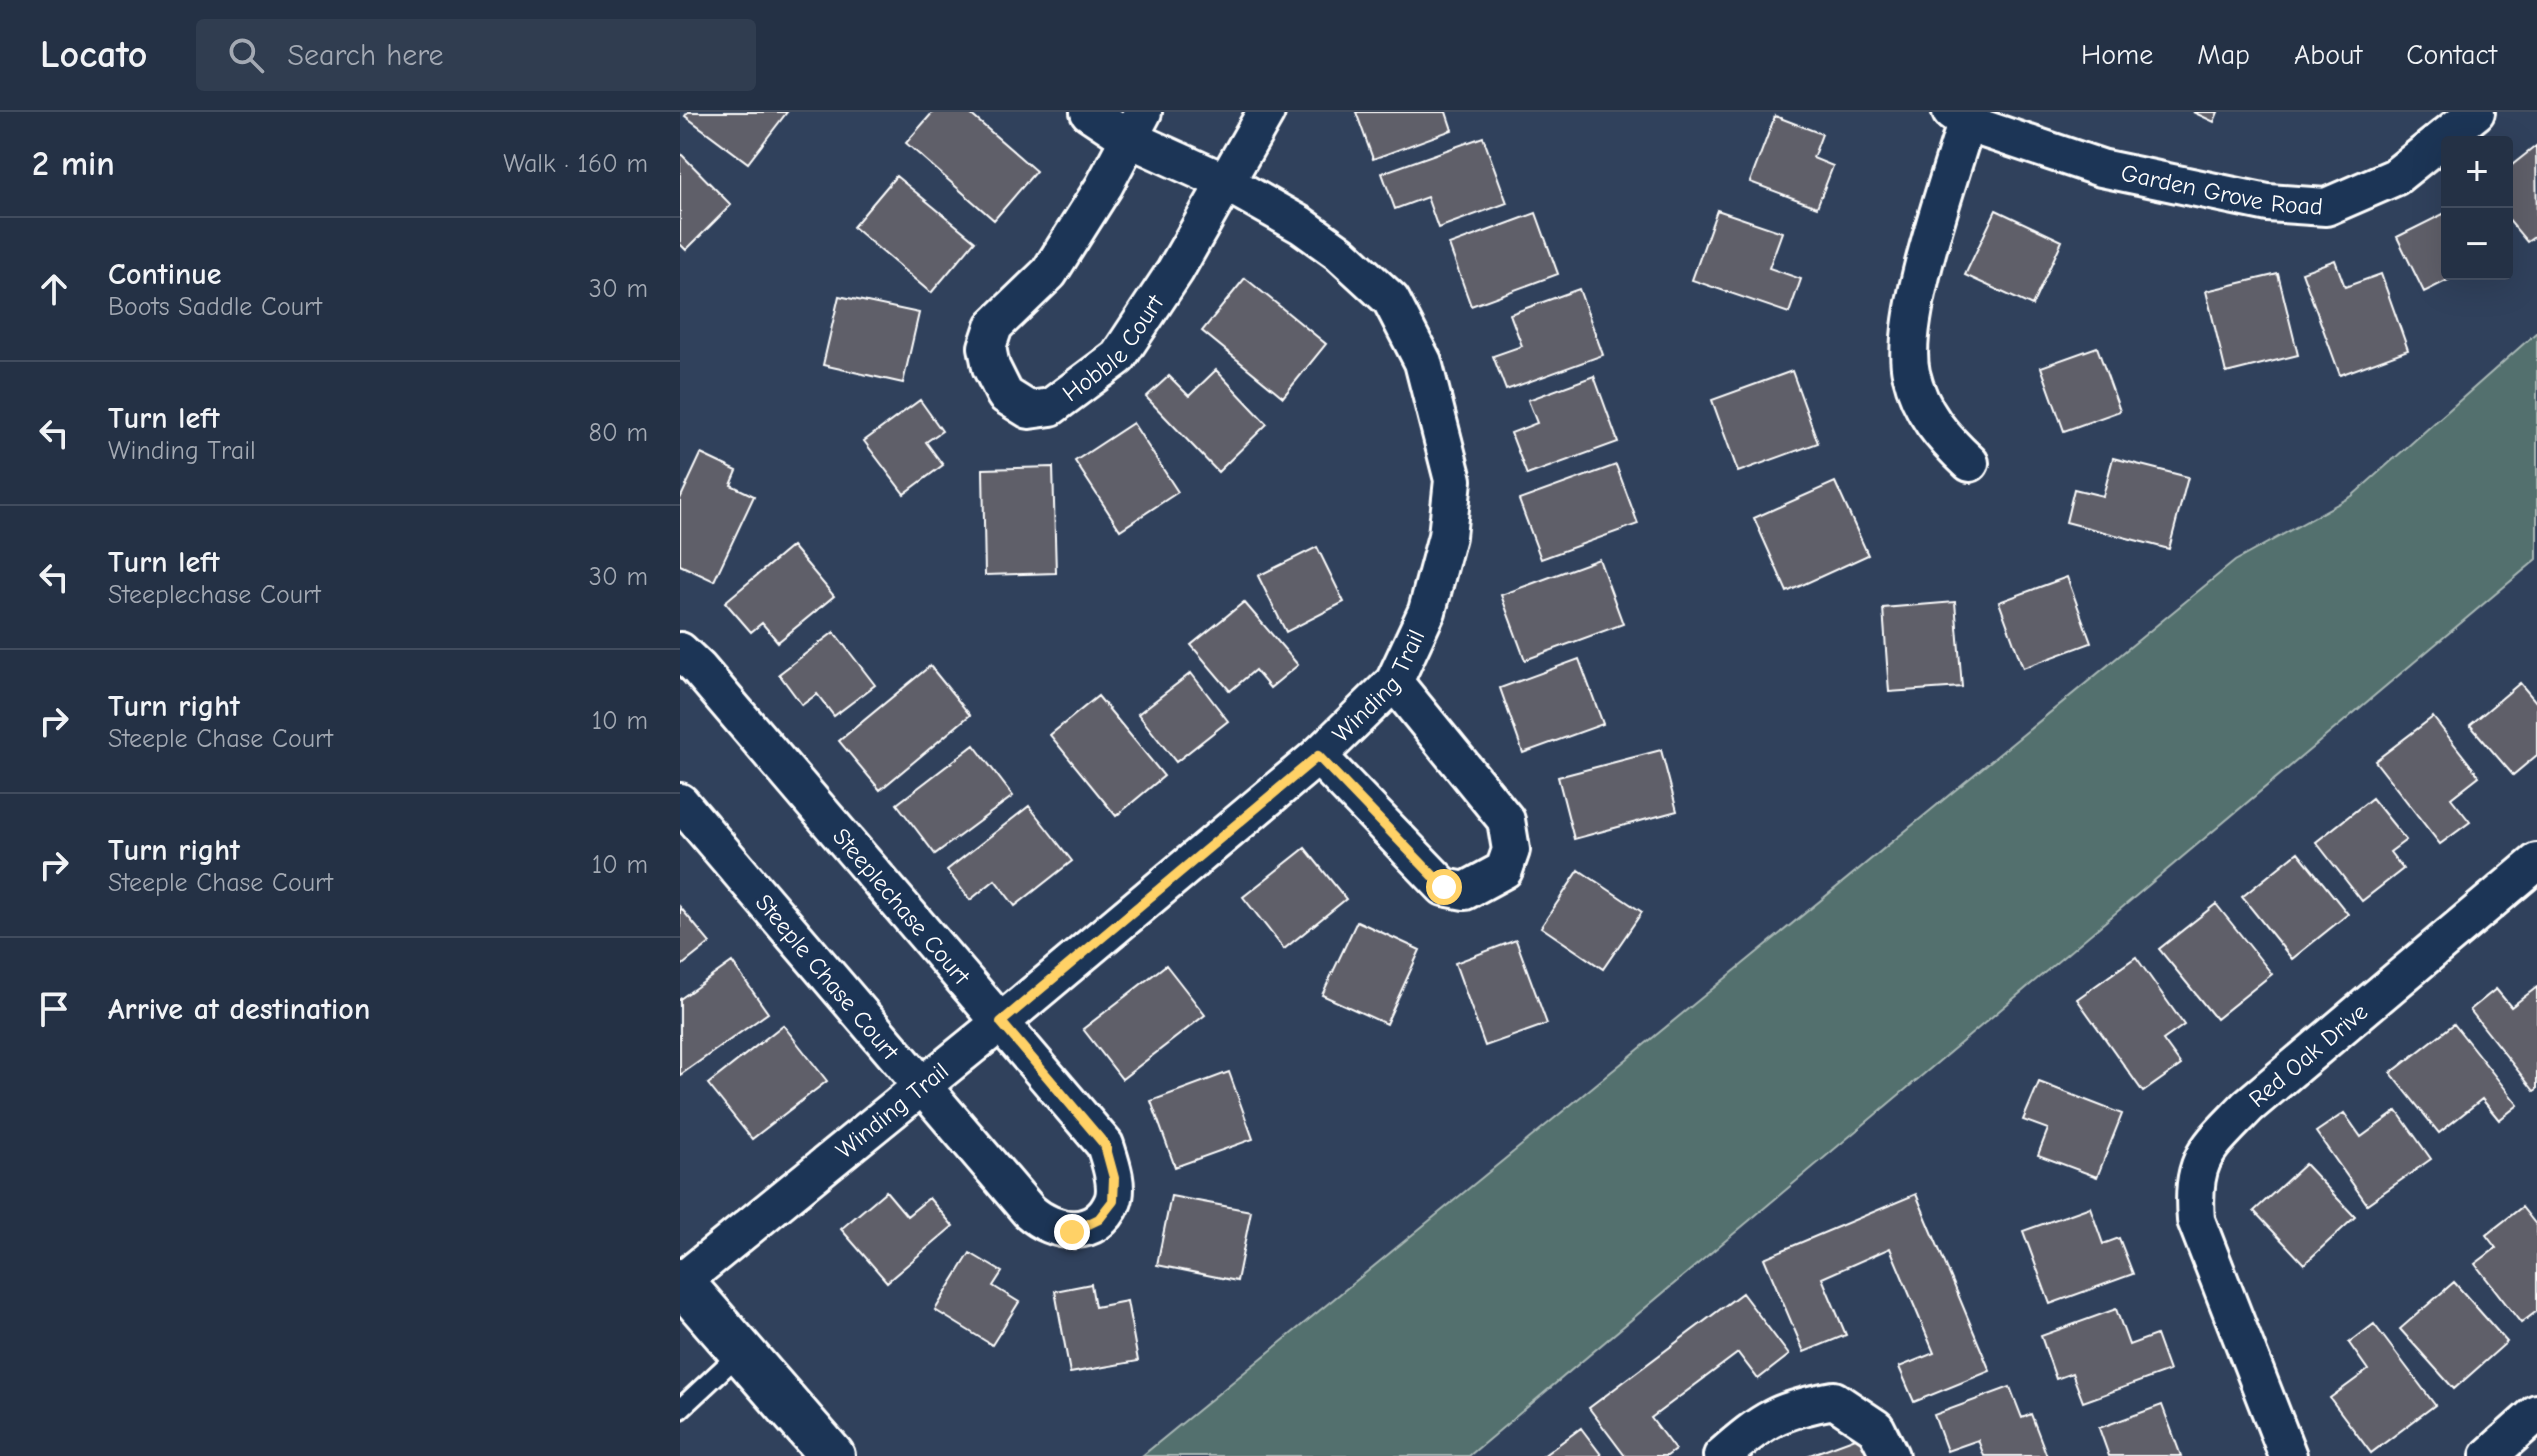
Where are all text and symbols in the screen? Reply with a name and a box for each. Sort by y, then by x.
search box [196,19,756,91]
text: Locato [40,33,148,77]
icon: search [224,33,268,77]
text: Search here [288,38,444,73]
text: Home [2081,39,2153,71]
text: Map [2197,39,2250,71]
text: About [2294,39,2362,71]
text: Contact [2406,39,2497,71]
map controls [2441,136,2513,280]
button: + [2441,136,2513,208]
text: 2 min [32,144,115,184]
text: Walk · 160 m [503,149,648,179]
street label: Garden Grove Road [2118,159,2324,221]
button: − [2441,208,2513,280]
text: Continue [108,257,222,292]
icon: ahead [32,267,76,311]
text: 30 m [589,274,648,304]
street label: Hobble Court [1057,289,1170,407]
text: Boots Saddle Court [108,292,322,322]
text: Turn left [108,401,220,436]
icon: left [32,411,76,455]
text: 80 m [589,418,648,448]
text: Winding Trail [108,436,256,466]
text: Turn left [108,545,220,580]
icon: left [32,555,76,599]
text: 30 m [589,562,648,592]
text: Steeplechase Court [108,580,321,610]
street label: Winding Trail [1327,625,1430,748]
text: Turn right [108,689,240,724]
icon: right [32,699,76,743]
text: 10 m [592,706,648,736]
text: Steeple Chase Court [108,724,333,754]
street label: Steeplechase Court [827,822,976,991]
text: Turn right [108,833,240,868]
icon: right [32,843,76,887]
text: 10 m [592,850,648,880]
text: Steeple Chase Court [108,868,333,898]
route start [1426,869,1462,905]
street label: Steeple Chase Court [750,889,905,1066]
icon: arrive [32,987,76,1031]
text: Arrive at destination [108,992,370,1027]
street label: Red Oak Drive [2243,997,2373,1113]
street label: Winding Trail [830,1057,954,1164]
route end [1054,1214,1090,1250]

